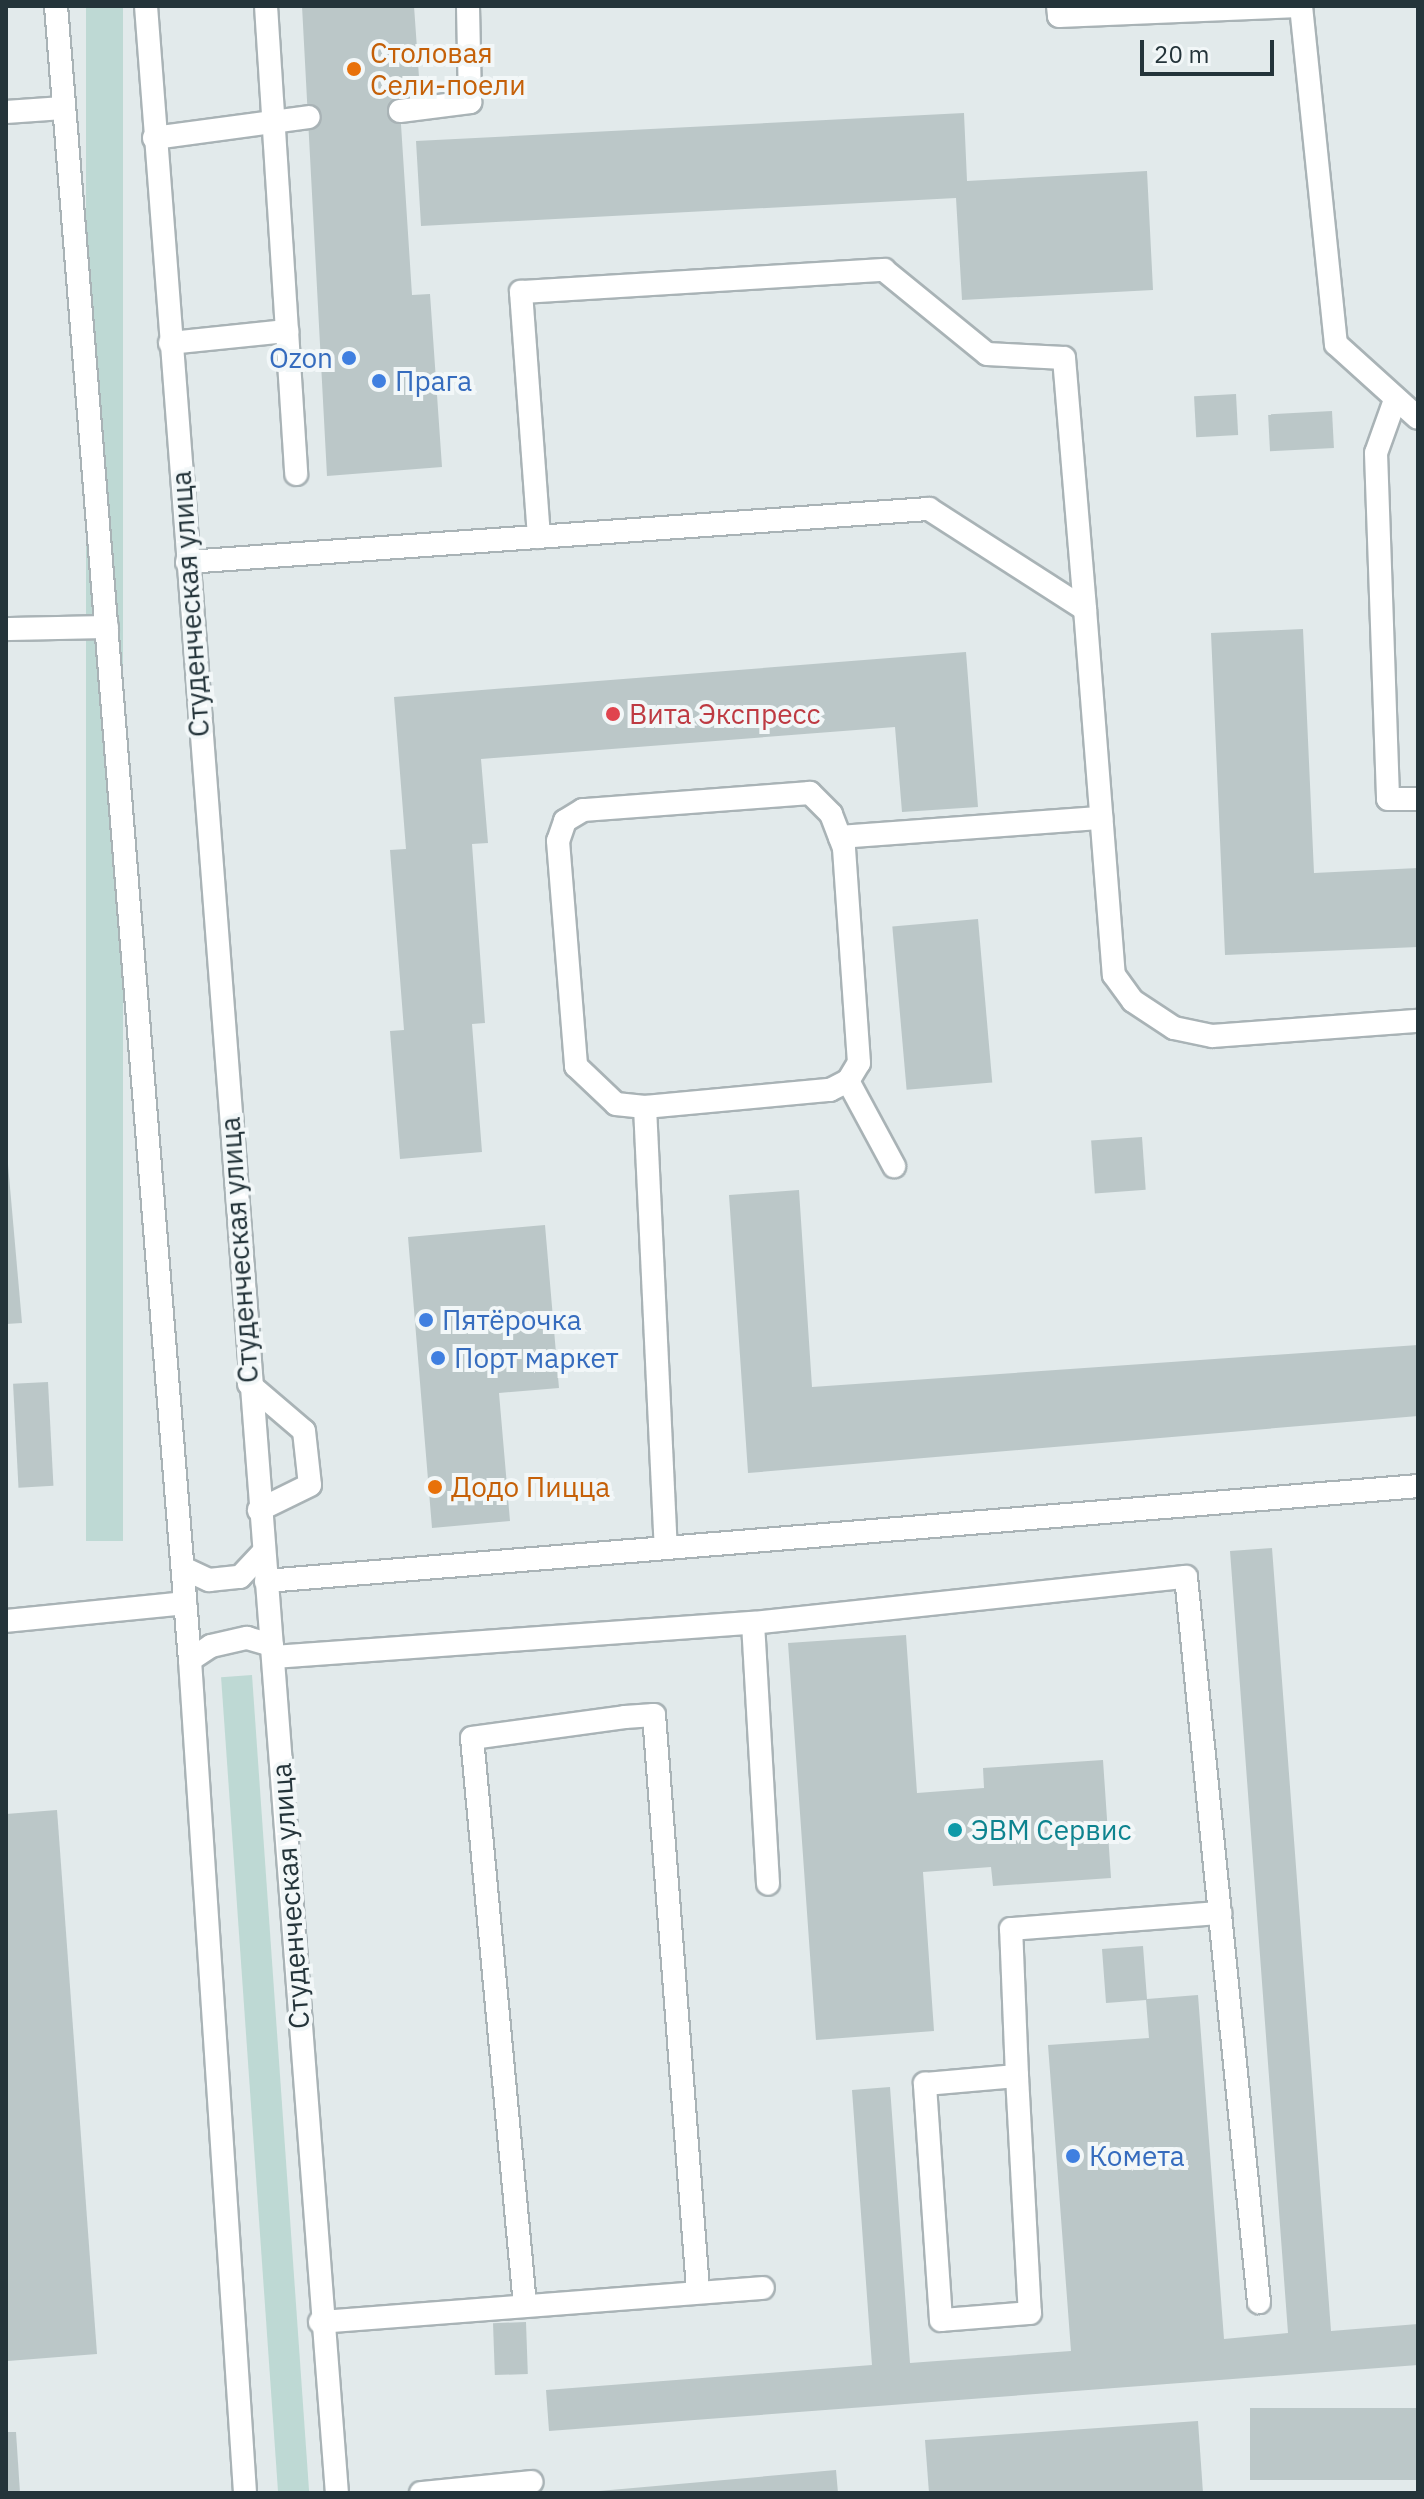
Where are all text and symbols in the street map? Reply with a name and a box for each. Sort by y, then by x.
scale bar [1144,24,1278,74]
place label: Столовая Сели-поели [370,36,526,102]
text: 20 m [1154,38,1209,70]
marker: Столовая Сели-поели [345,60,363,78]
place label: Ozon [269,341,333,375]
marker: Ozon [340,349,358,367]
place label: Прага [395,364,472,398]
marker: Прага [370,372,388,390]
street label: Студенческая улица [164,470,216,738]
place label: Вита Экспресс [629,697,821,731]
marker: Вита Экспресс [604,705,622,723]
street label: Студенческая улица [213,1116,265,1384]
place label: Пятёрочка [442,1303,582,1337]
marker: Пятёрочка [417,1311,435,1329]
place label: Порт маркет [454,1341,619,1375]
marker: Порт маркет [429,1349,447,1367]
place label: Додо Пицца [451,1470,610,1504]
marker: Додо Пицца [426,1478,444,1496]
street label: Студенческая улица [264,1762,316,2030]
place label: ЭВМ Сервис [971,1813,1131,1847]
marker: ЭВМ Сервис [946,1821,964,1839]
place label: Комета [1089,2139,1185,2173]
marker: Комета [1064,2147,1082,2165]

